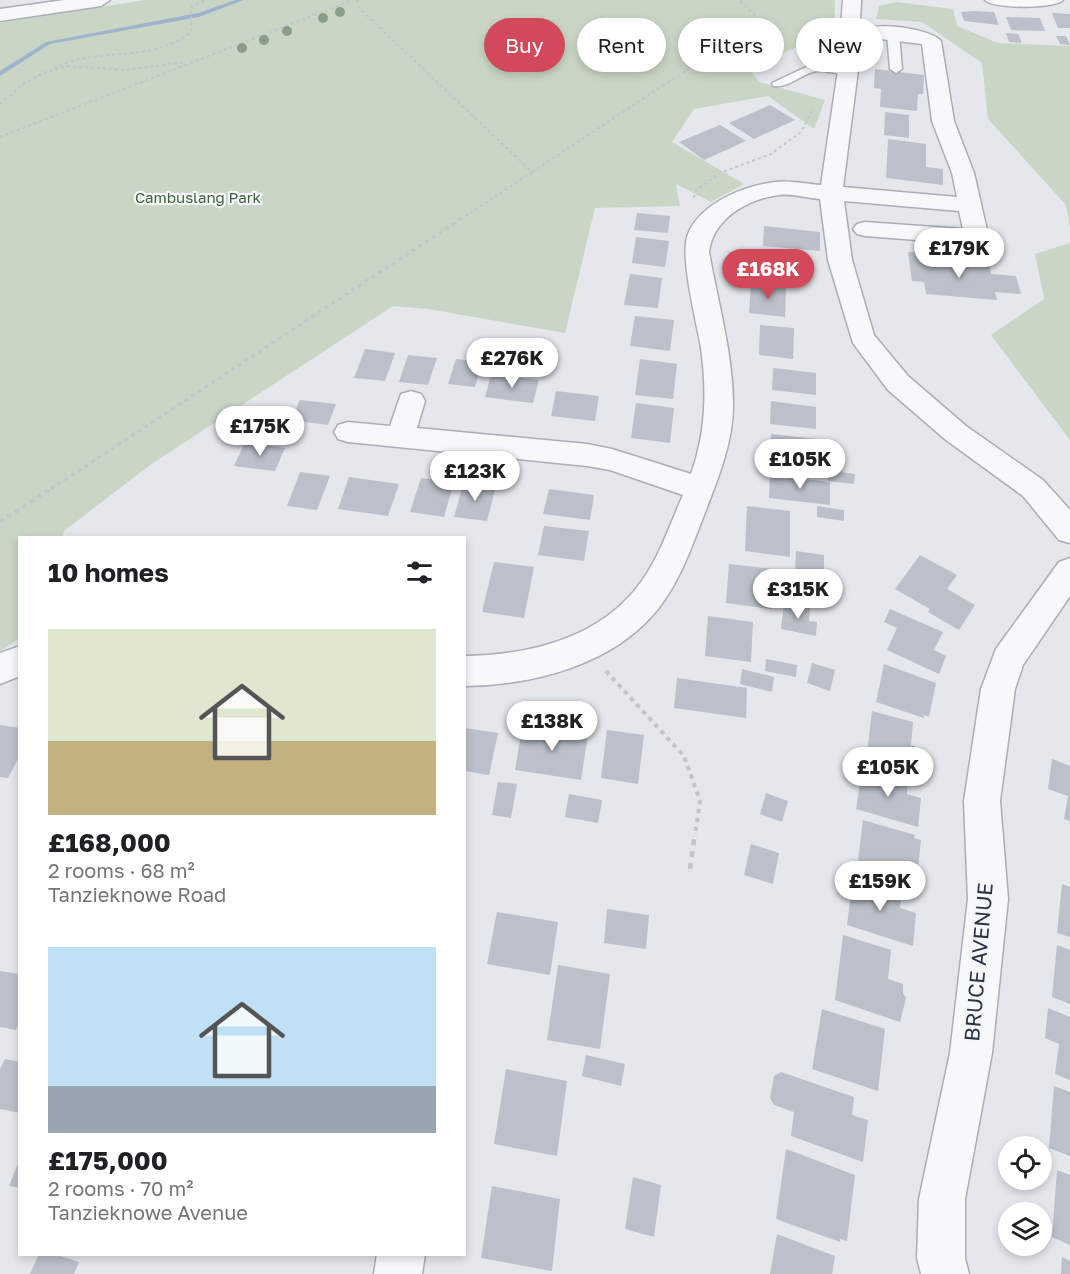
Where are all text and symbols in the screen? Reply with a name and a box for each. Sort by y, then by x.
chip: Buy [484,18,565,72]
chip: Rent [577,18,666,72]
chip: Filters [678,18,784,72]
chip: New [796,18,883,72]
park label: Cambuslang Park [135,188,262,206]
pin: £179K [917,228,1001,279]
text: £179K [928,235,990,259]
pin: £168K [726,249,810,300]
text: £168K [736,256,800,280]
pin: £276K [470,338,554,389]
text: £276K [480,345,544,369]
pin: £175K [218,406,302,457]
text: £175K [229,413,291,437]
pin: £105K [758,439,842,490]
text: £105K [768,446,832,470]
pin: £123K [433,451,517,502]
text: £123K [444,458,506,482]
icon: filters [403,556,436,589]
text: 10 homes [48,557,169,588]
pin: £315K [756,569,840,620]
text: £315K [767,576,829,600]
icon: home [188,668,296,776]
pin: £138K [510,701,594,752]
text: £138K [521,708,584,732]
pin: £105K [846,747,930,798]
text: £105K [856,754,920,778]
text: £168,000 [48,827,171,858]
text: 2 rooms · 68 m² [48,858,195,882]
pin: £159K [838,861,922,912]
text: £159K [849,868,911,892]
text: Tanzieknowe Road [48,882,226,906]
street label: BRUCE AVENUE [958,882,998,1042]
icon: home [188,986,296,1094]
map controls [998,1136,1052,1256]
button: locate [998,1136,1052,1190]
text: £175,000 [48,1145,168,1176]
text: 2 rooms · 70 m² [48,1176,193,1200]
text: Tanzieknowe Avenue [48,1200,248,1224]
button: layers [998,1202,1052,1256]

